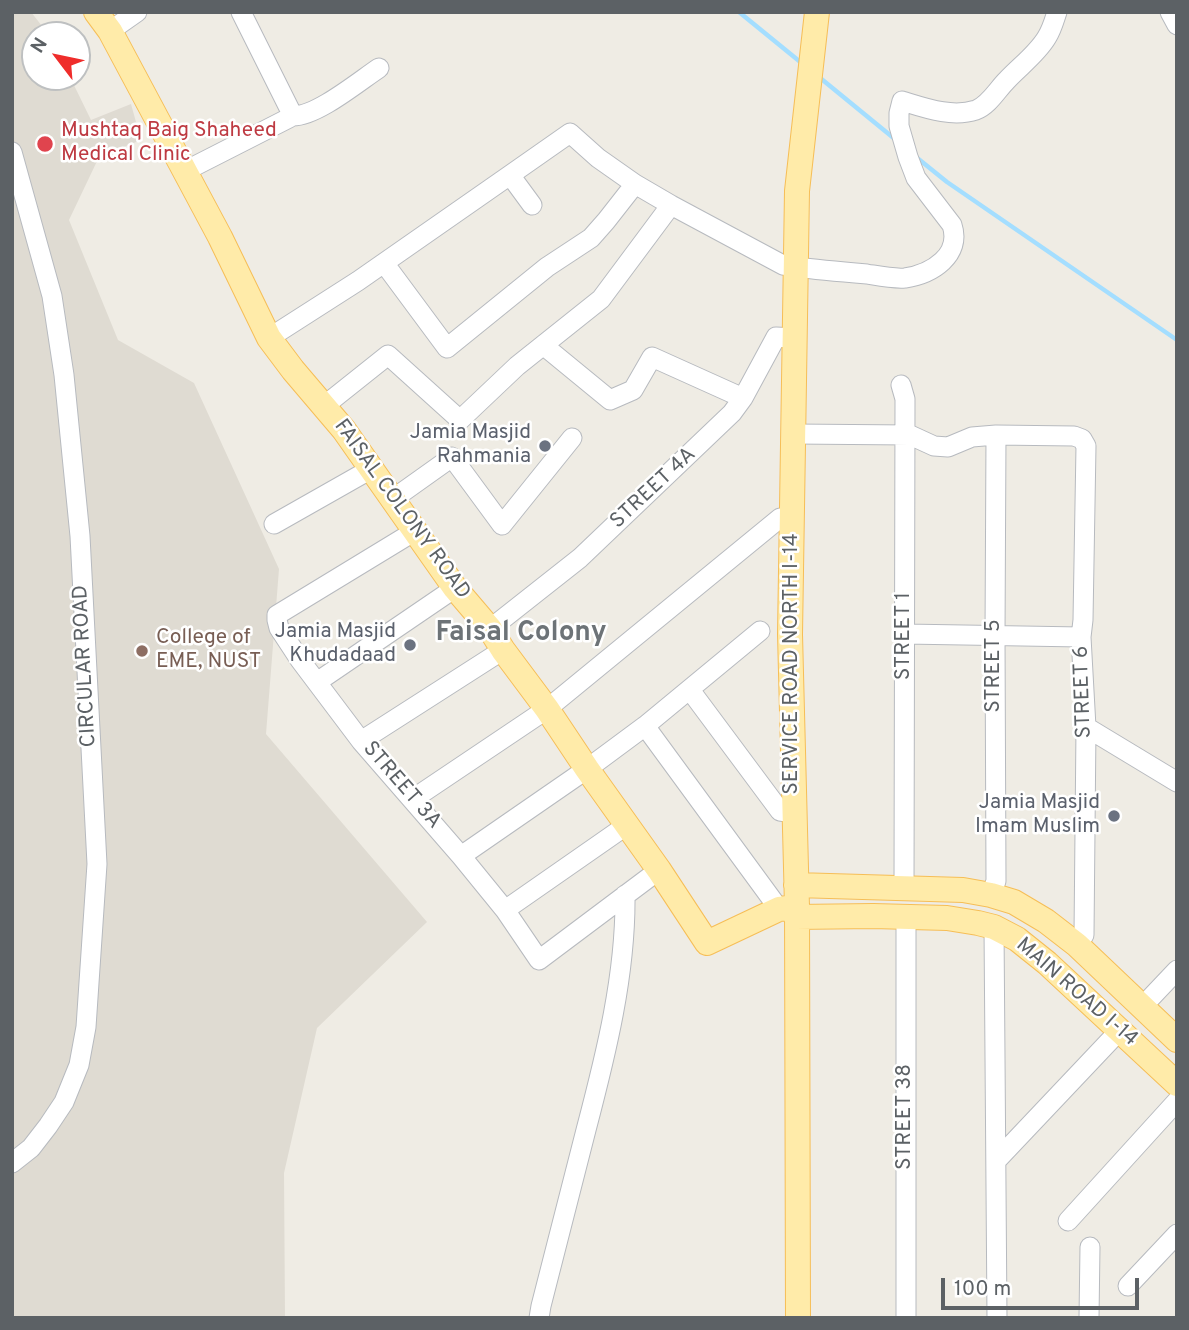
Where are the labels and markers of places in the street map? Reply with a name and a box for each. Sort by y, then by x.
place label: Mushtaq Baig Shaheed Medical Clinic [61,119,277,169]
marker: Mushtaq Baig Shaheed Medical Clinic [35,134,55,154]
place label: Jamia Masjid Rahmania [409,421,531,471]
marker: Jamia Masjid Rahmania [537,438,553,454]
place label: Jamia Masjid Khudadaad [274,620,396,670]
place label: College of EME, NUST [156,626,261,676]
marker: Jamia Masjid Khudadaad [402,637,418,653]
marker: College of EME, NUST [134,643,150,659]
place label: Jamia Masjid Imam Muslim [975,791,1100,841]
marker: Jamia Masjid Imam Muslim [1106,808,1122,824]

